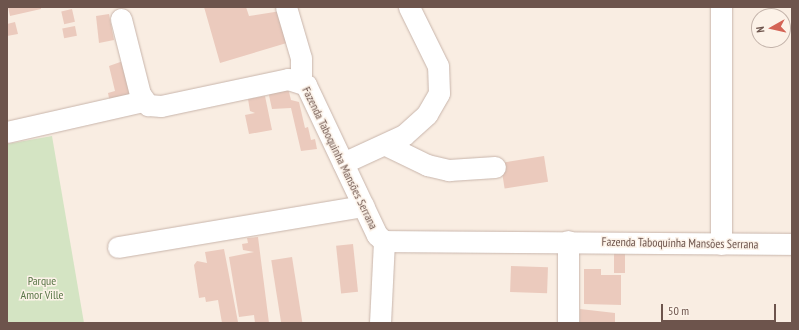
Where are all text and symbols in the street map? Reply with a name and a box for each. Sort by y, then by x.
north arrow [751,8,791,48]
text: N [753,26,767,33]
street label: Fazenda Taboquinha Mansões Serrana [299,84,381,232]
street label: Fazenda Taboquinha Mansões Serrana [601,234,759,252]
park label: Parque Amor Ville [20,274,64,302]
scale bar [663,296,778,322]
text: 50 m [668,303,689,318]

